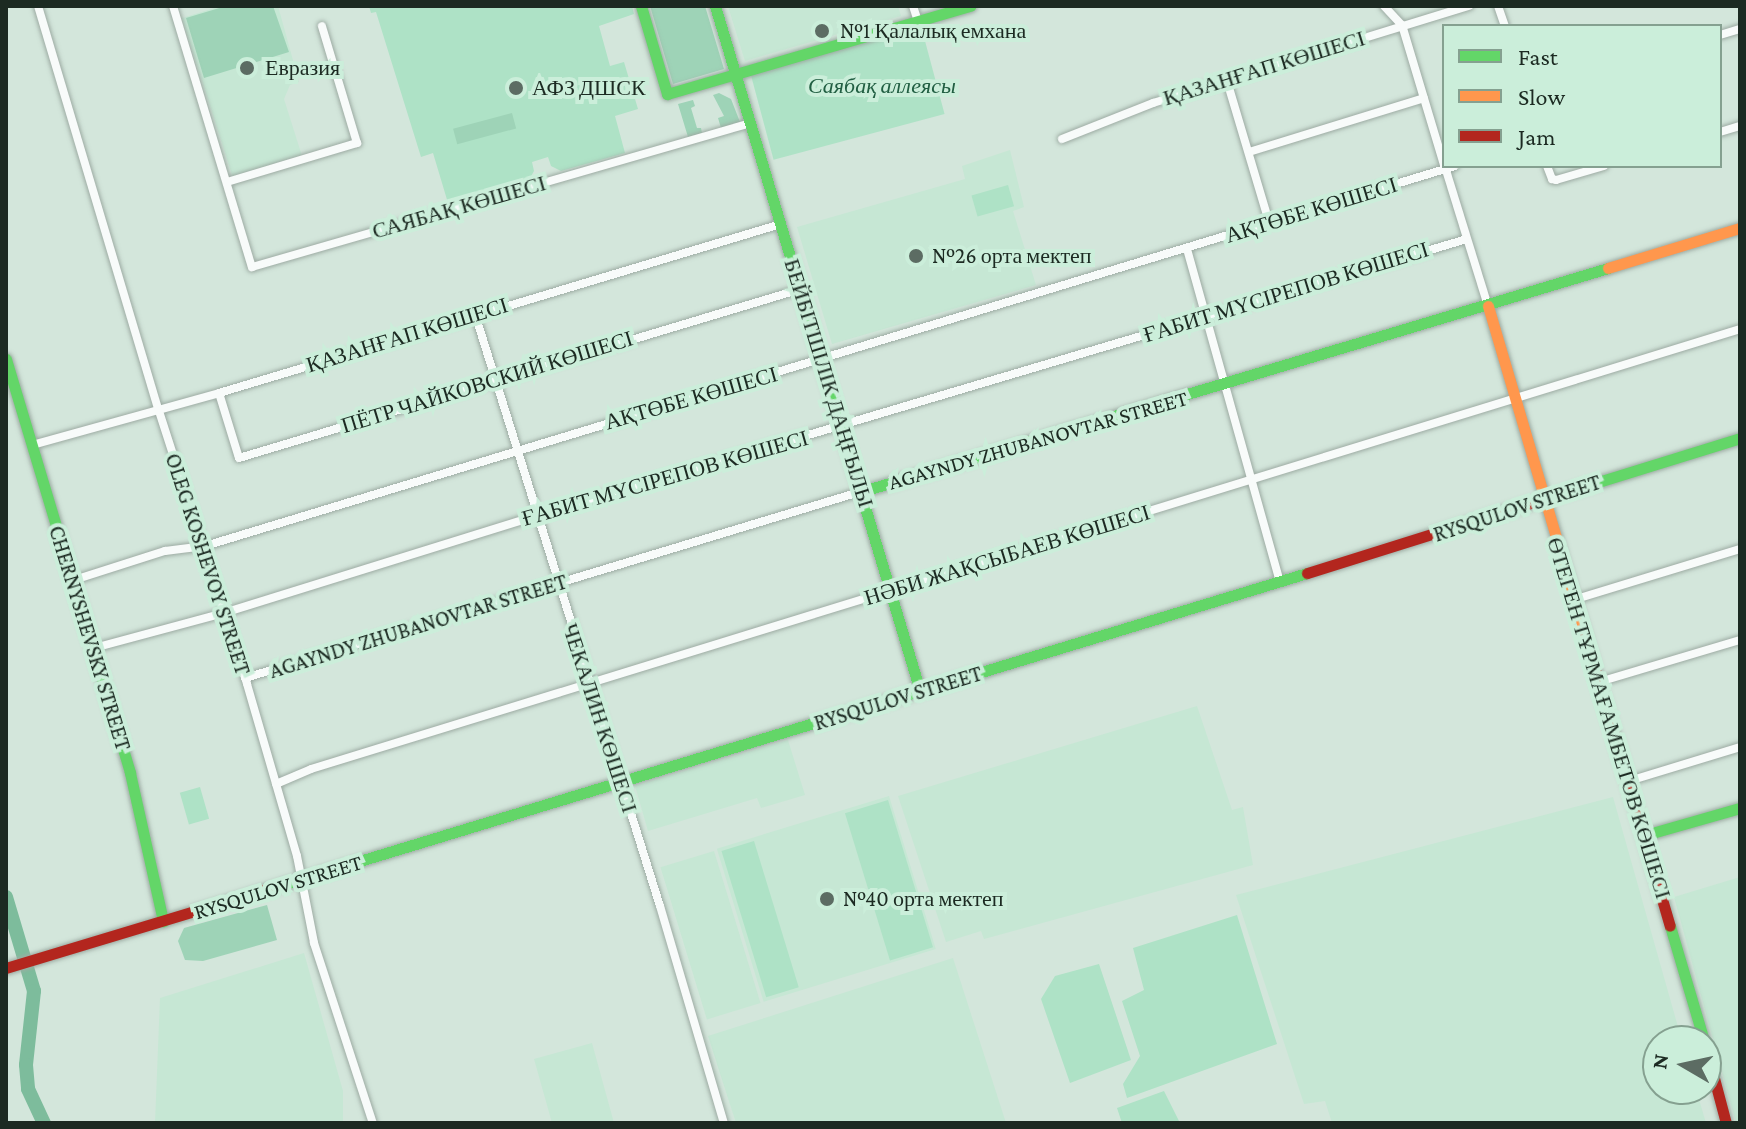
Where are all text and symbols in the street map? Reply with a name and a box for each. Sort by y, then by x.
place label: №1 Қалалық емхана [840,18,1026,44]
marker: №1 Қалалық емхана [811,20,833,42]
legend [1442,24,1722,168]
street label: ҚАЗАНҒАП КӨШЕСІ [1160,25,1368,111]
text: Fast [1518,43,1558,70]
place label: Евразия [265,55,340,81]
marker: Евразия [236,57,258,79]
park label: Саябақ аллеясы [808,73,956,99]
place label: АФЗ ДШСК [532,75,646,101]
marker: АФЗ ДШСК [507,79,525,97]
text: Slow [1518,83,1565,110]
text: Jam [1518,123,1556,150]
street label: САЯБАҚ КӨШЕСІ [369,170,549,244]
street label: АҚТӨБЕ КӨШЕСІ [1222,171,1400,249]
street label: ҒАБИТ МҮСІРЕПОВ КӨШЕСІ [1140,236,1432,348]
place label: №26 орта мектеп [932,243,1092,269]
marker: №26 орта мектеп [907,247,925,265]
street label: БЕЙБІТШІЛІК ДАҢҒЫЛЫ [779,255,879,511]
street label: ҚАЗАНҒАП КӨШЕСІ [303,292,511,378]
street label: ПЁТР ЧАЙКОВСКИЙ КӨШЕСІ [338,325,636,439]
street label: АҚТӨБЕ КӨШЕСІ [602,361,780,435]
street label: AGAYNDY ZHUBANOVTAR STREET [885,385,1191,495]
street label: ҒАБИТ МҮСІРЕПОВ КӨШЕСІ [519,424,811,532]
street label: OLEG KOSHEVOY STREET [160,450,256,678]
street label: RYSQULOV STREET [1430,468,1604,548]
street label: НӘБИ ЖАҚСЫБАЕВ КӨШЕСІ [861,499,1153,611]
street label: CHERNYSHEVSKY STREET [43,522,137,754]
street label: ӨТЕГЕН ТҰРМАҒАМБЕТОВ КӨШЕСІ [1541,534,1677,902]
street label: AGAYNDY ZHUBANOVTAR STREET [266,568,570,684]
street label: ЧЕКАЛИН КӨШЕСІ [557,620,643,816]
street label: RYSQULOV STREET [811,660,985,736]
street label: RYSQULOV STREET [191,849,365,925]
place label: №40 орта мектеп [843,886,1004,912]
marker: №40 орта мектеп [818,890,836,908]
north arrow [1642,1025,1722,1105]
text: N [1646,1052,1673,1071]

